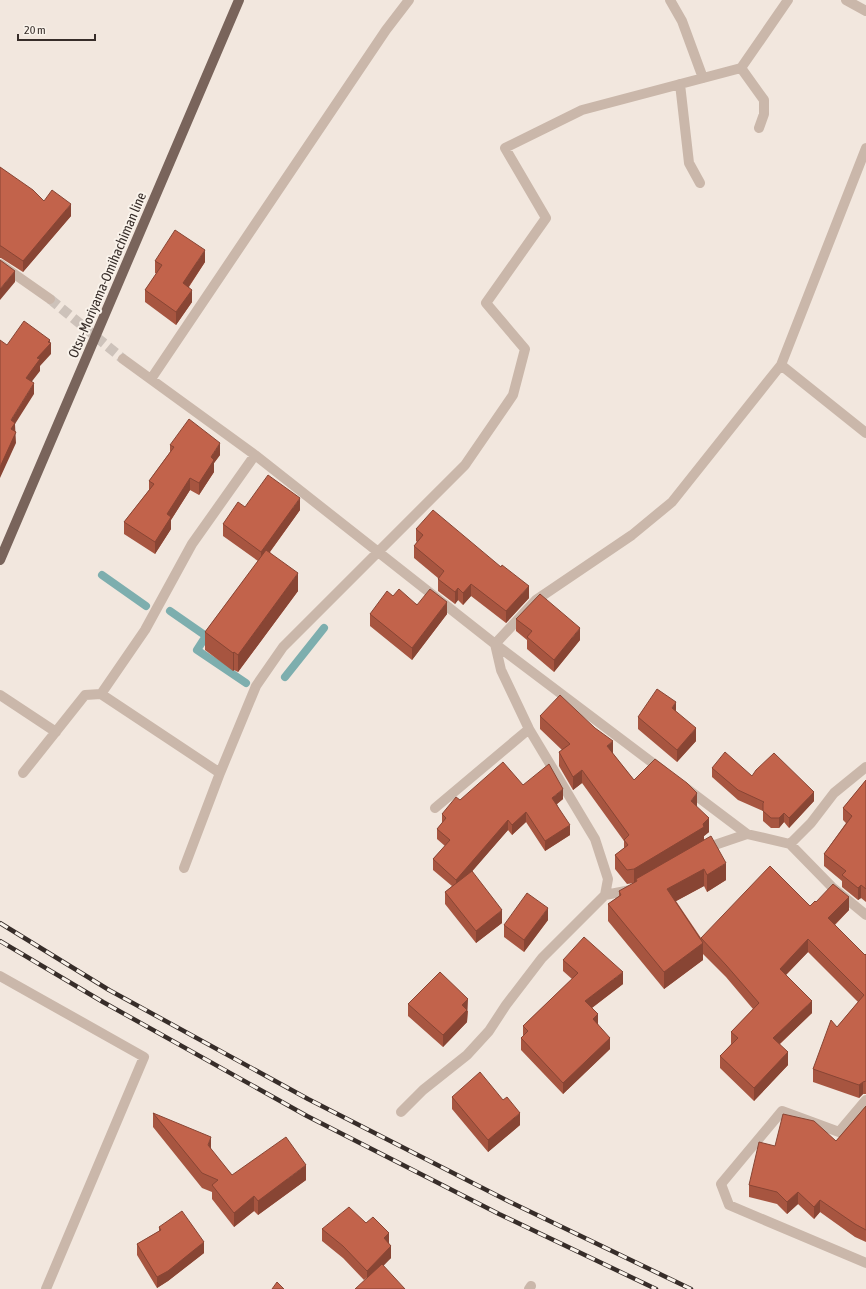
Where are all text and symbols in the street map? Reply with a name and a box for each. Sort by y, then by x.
scale bar [18,16,95,42]
text: 20 m [24,23,46,37]
street label: Otsu-Moriyama-Omihachiman line [65,190,149,360]

